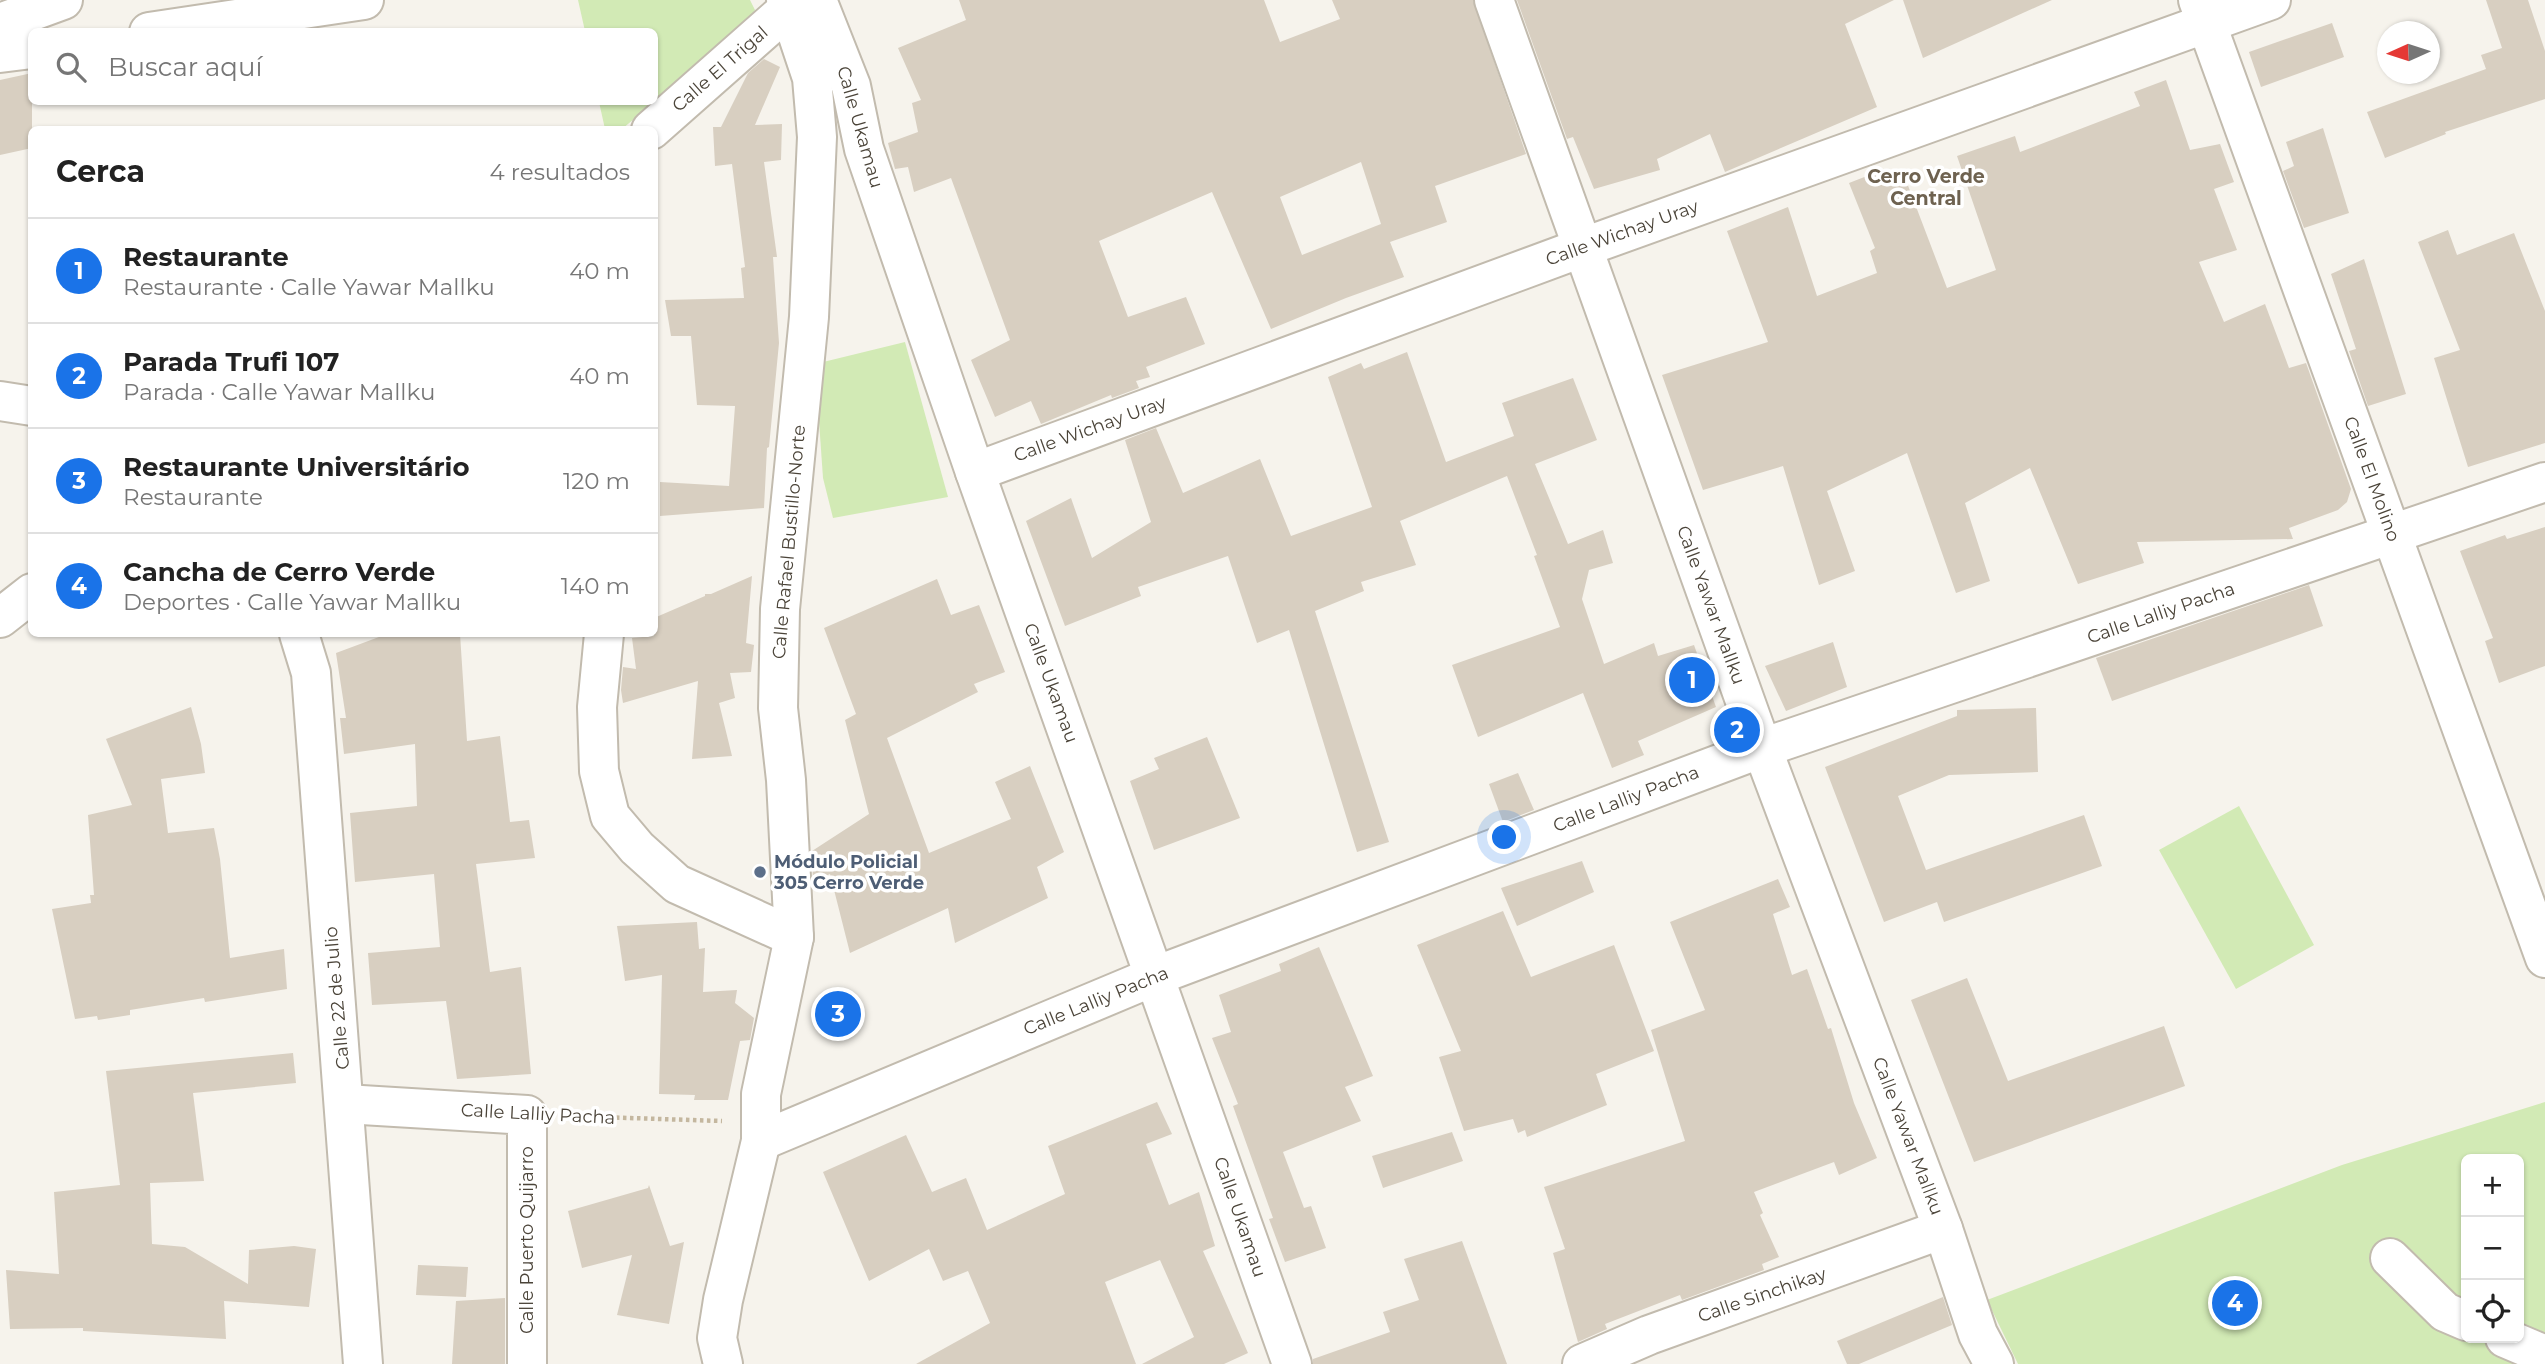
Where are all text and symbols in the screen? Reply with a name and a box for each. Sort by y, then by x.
street label: Calle El Trigal [668,21,772,117]
north arrow [2377,21,2440,84]
search box [28,28,658,105]
icon: search [52,48,90,86]
text: Buscar aquí [108,51,262,83]
street label: Calle Ukamau [832,64,888,190]
text: Cerca [56,153,145,190]
text: 4 resultados [490,158,630,186]
district label: Cerro Verde Central [1867,165,1985,210]
street label: Calle Wichay Uray [1543,195,1701,271]
text: Restaurante [123,241,289,273]
text: 1 [74,257,84,285]
text: 40 m [569,257,630,285]
text: Restaurante · Calle Yawar Mallku [123,273,495,301]
text: Parada Trufi 107 [123,346,339,378]
text: 2 [72,362,86,390]
text: 40 m [569,362,630,390]
text: Parada · Calle Yawar Mallku [123,378,436,406]
street label: Calle Wichay Uray [1011,391,1169,467]
street label: Calle El Molino [2339,413,2405,545]
street label: Calle Rafael Bustillo-Norte [768,424,810,660]
text: Restaurante Universitário [123,451,469,483]
text: 3 [72,467,86,495]
text: 120 m [563,467,630,495]
text: Restaurante [123,483,263,511]
street label: Calle Yawar Mallku [1672,523,1750,687]
text: Cancha de Cerro Verde [123,556,435,588]
text: 4 [71,572,87,600]
text: 140 m [561,572,630,600]
street label: Calle Lalliy Pacha [2084,577,2238,649]
text: Deportes · Calle Yawar Mallku [123,588,461,616]
street label: Calle Ukamau [1019,620,1083,746]
pin: 1 [1669,654,1715,706]
pin: 2 [1714,704,1760,756]
street label: Calle Lalliy Pacha [1550,761,1702,837]
your location [1487,820,1521,854]
place label: Módulo Policial 305 Cerro Verde [773,851,924,894]
marker: Módulo Policial 305 Cerro Verde [752,864,768,880]
street label: Calle 22 de Julio [320,926,354,1070]
street label: Calle Lalliy Pacha [1020,962,1172,1040]
pin: 3 [815,988,861,1040]
street label: Calle Yawar Mallku [1868,1054,1948,1218]
street label: Calle Lalliy Pacha [460,1099,616,1129]
street label: Calle Puerto Quijarro [516,1146,538,1334]
street label: Calle Ukamau [1209,1154,1271,1280]
map controls [2461,1154,2524,1343]
button: + [2461,1154,2524,1217]
button: − [2461,1217,2524,1280]
street label: Calle Sinchikay [1695,1263,1829,1327]
pin: 4 [2212,1277,2258,1329]
button: locate [2461,1280,2524,1343]

